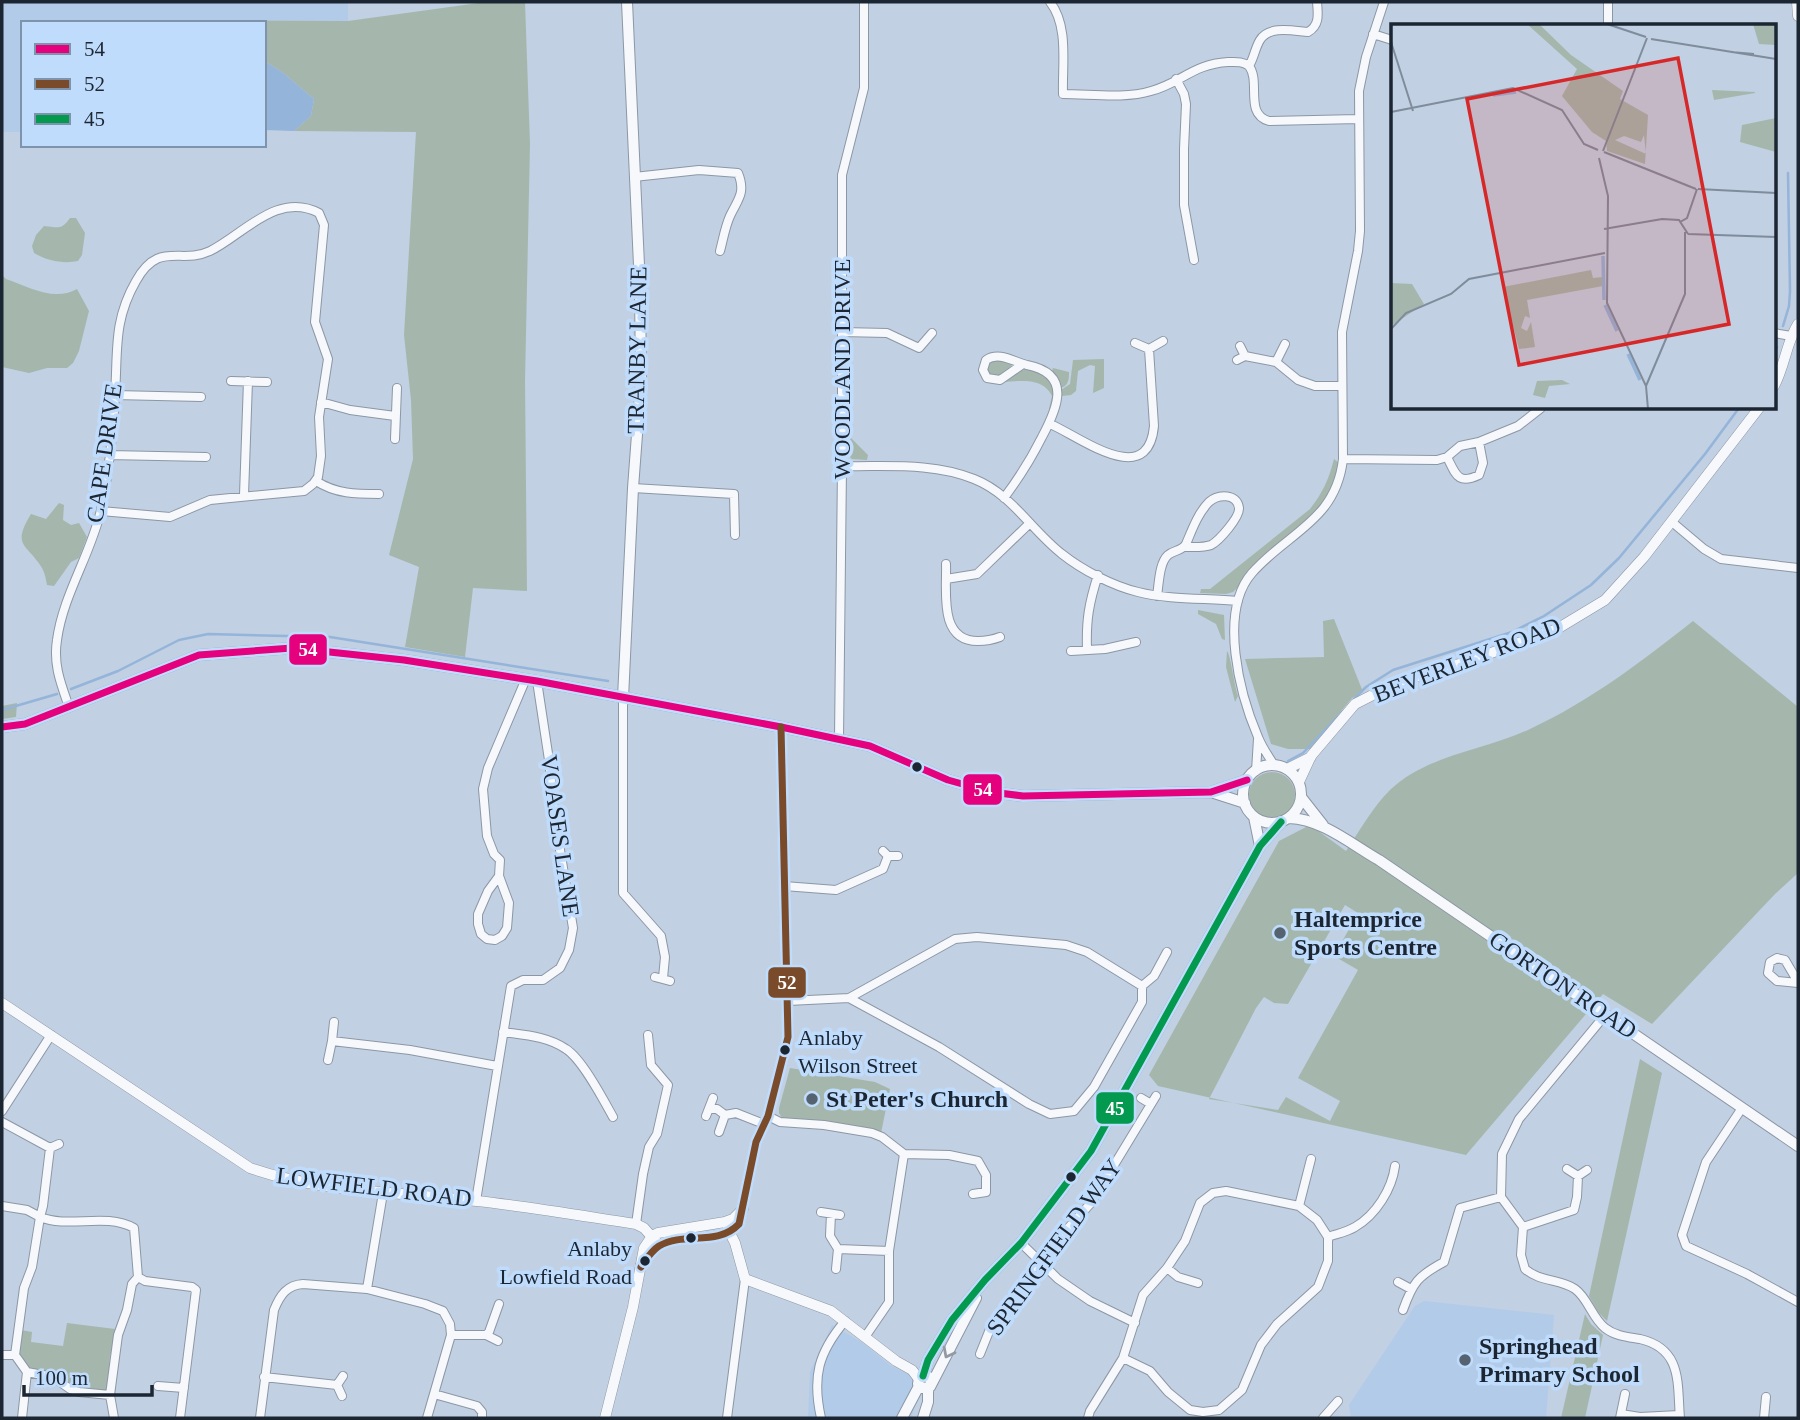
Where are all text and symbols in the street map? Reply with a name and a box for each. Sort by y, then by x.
legend [21,21,266,147]
inset map [1391,24,1776,410]
text: 54 [84,37,106,61]
text: 52 [84,72,105,96]
text: 45 [84,107,105,131]
street label: WOODLAND DRIVE [829,259,855,479]
street label: TRANBY LANE [623,266,651,434]
street label: CAPE DRIVE [81,382,127,524]
street label: BEVERLEY ROAD [1370,612,1564,708]
line badge: 54 [288,633,328,666]
text: 54 [299,639,318,660]
street label: VOASES LANE [536,753,584,919]
unlabelled marker [910,760,924,774]
line badge: 54 [962,773,1003,806]
text: 54 [974,779,993,800]
place label: Haltemprice Sports Centre [1294,906,1437,960]
marker: Haltemprice Sports Centre [1272,925,1288,941]
street label: GORTON ROAD [1484,926,1642,1044]
line badge: 52 [767,966,807,999]
text: 52 [778,972,797,993]
place label: Anlaby Wilson Street [798,1025,918,1078]
marker: Anlaby Wilson Street [778,1043,792,1057]
place label: St Peter's Church [826,1086,1008,1112]
marker: St Peter's Church [804,1091,820,1107]
line badge: 45 [1095,1091,1135,1125]
text: 45 [1106,1098,1125,1119]
street label: SPRINGFIELD WAY [981,1154,1127,1340]
street label: LOWFIELD ROAD [275,1162,473,1212]
unlabelled marker [1064,1170,1078,1184]
unlabelled marker [684,1231,698,1245]
place label: Anlaby Lowfield Road [499,1236,632,1289]
marker: Anlaby Lowfield Road [638,1254,652,1268]
place label: Springhead Primary School [1479,1333,1640,1387]
one-way arrow [943,1346,956,1358]
marker: Springhead Primary School [1457,1352,1473,1368]
scale bar [24,1354,152,1398]
text: 100 m [35,1366,88,1390]

